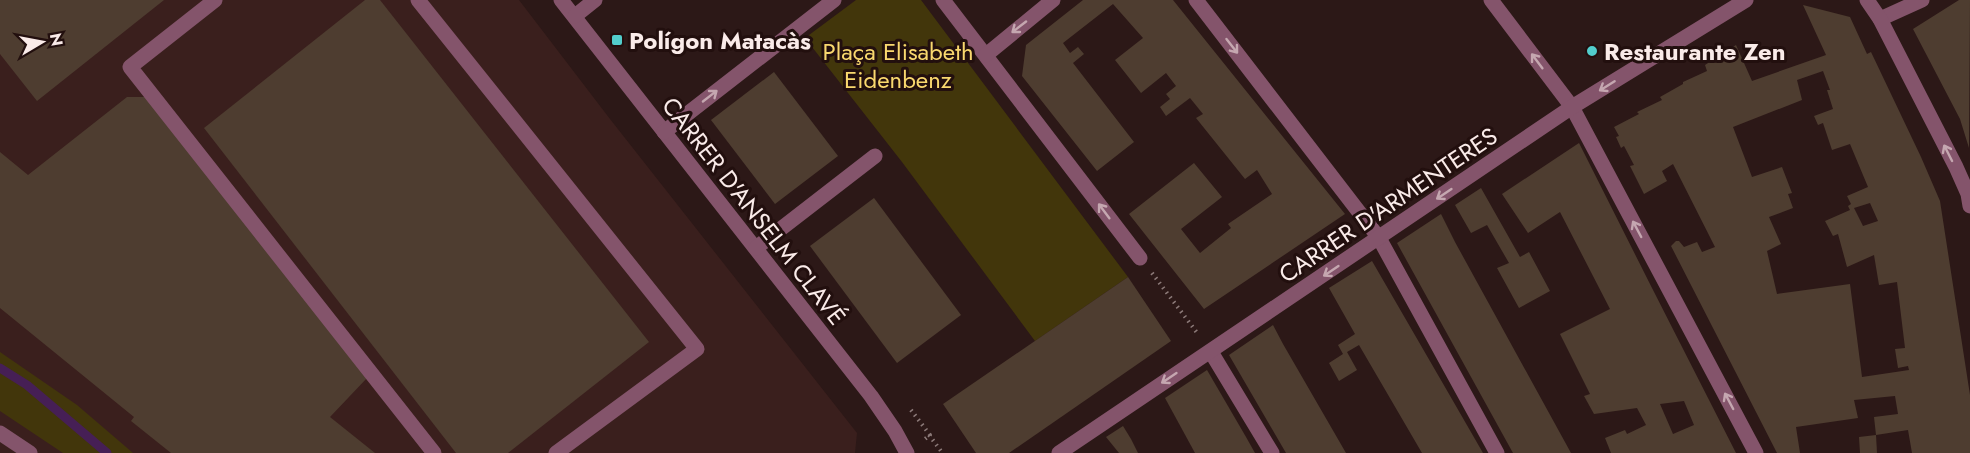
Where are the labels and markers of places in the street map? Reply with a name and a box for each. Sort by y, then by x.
place label: Polígon Matacàs [629,23,811,58]
marker: Polígon Matacàs [610,33,624,47]
place label: Restaurante Zen [1604,34,1786,69]
marker: Restaurante Zen [1585,44,1599,58]

